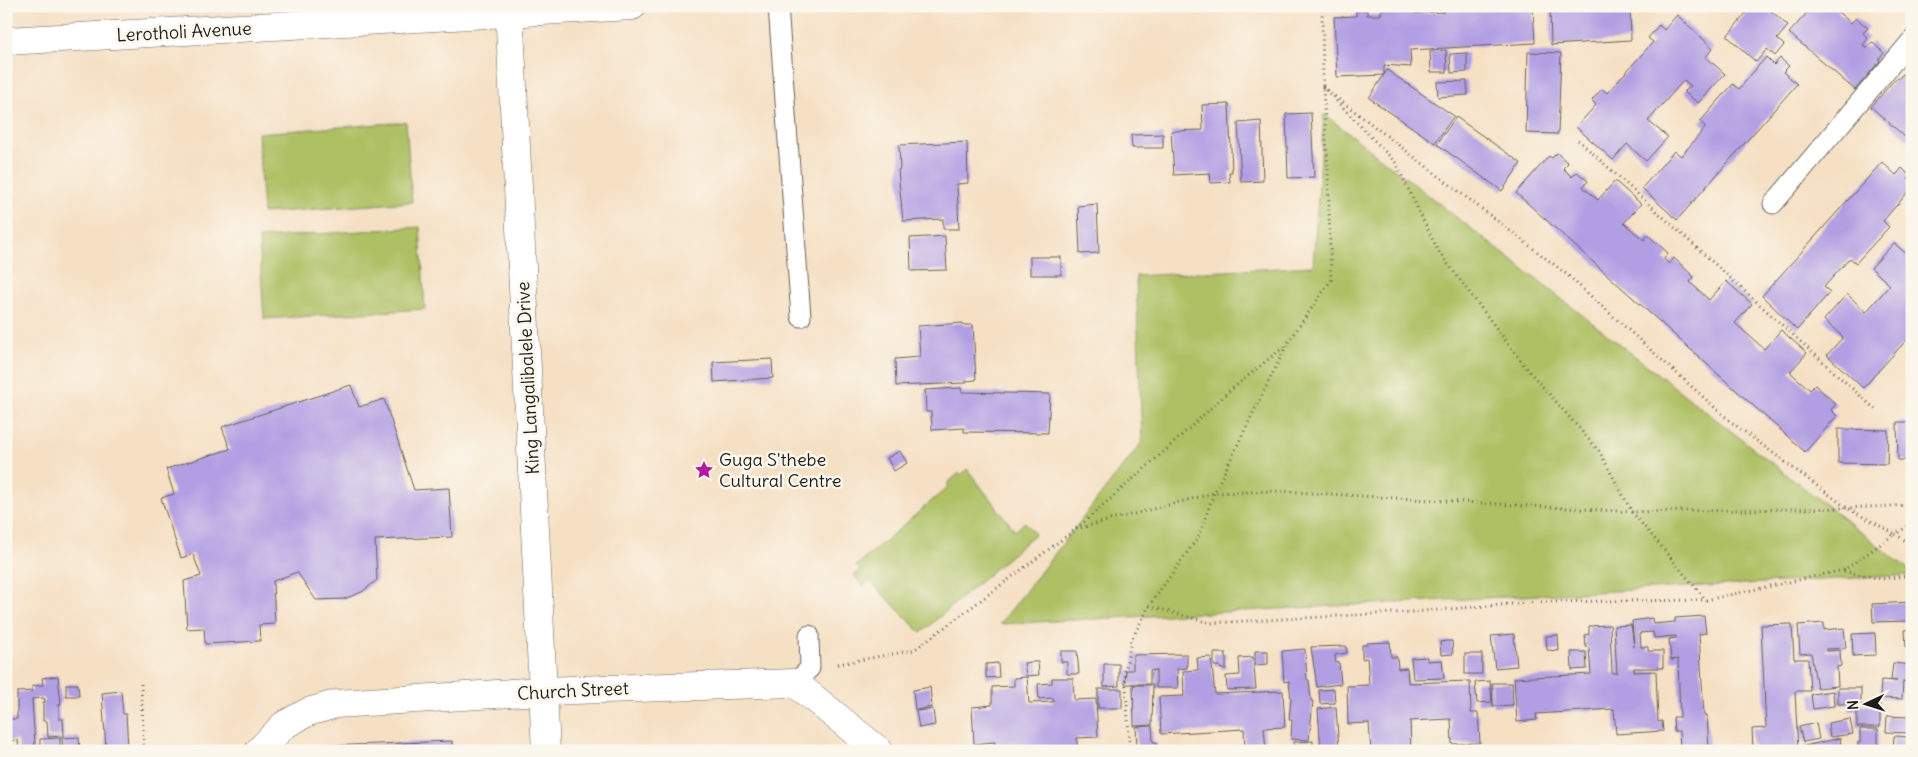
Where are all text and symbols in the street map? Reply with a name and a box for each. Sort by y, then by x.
street label: Lerotholi Avenue [116,16,252,47]
street label: King Langalibalele Drive [511,281,544,475]
place label: Guga S'thebe Cultural Centre [719,448,841,492]
place icon: Guga S'thebe Cultural Centre [693,459,715,481]
street label: Church Street [517,676,629,705]
north arrow [1840,680,1890,730]
text: N [1844,699,1862,710]

